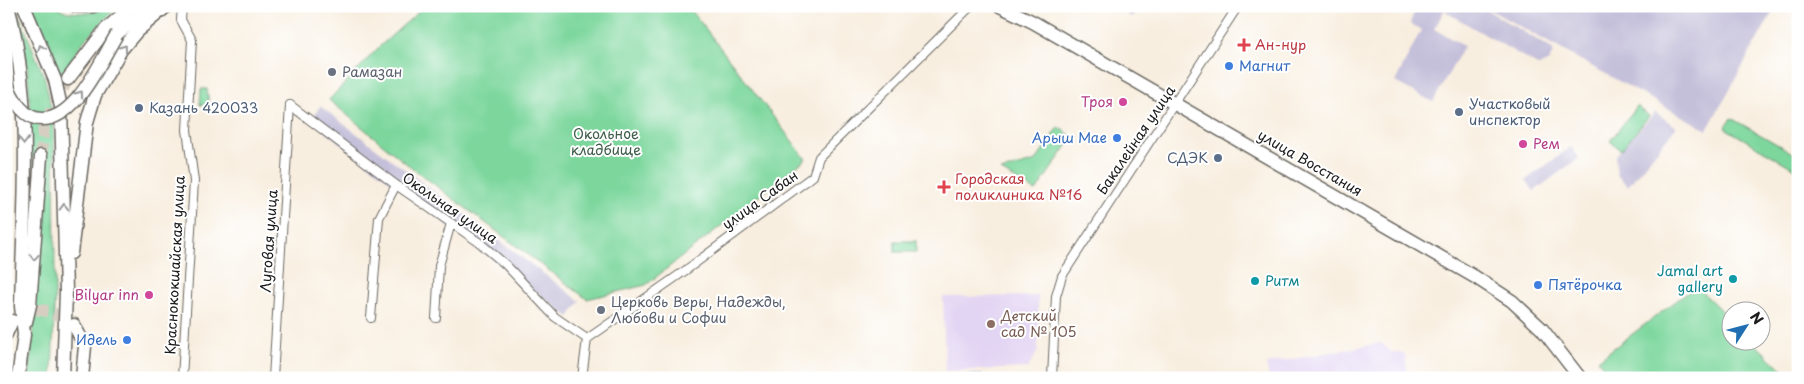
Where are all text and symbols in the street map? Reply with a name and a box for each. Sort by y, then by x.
place label: Ан-нур [1255,34,1306,55]
marker: Ан-нур [1237,38,1251,52]
one-way arrow [37,44,48,53]
one-way arrow [118,44,127,54]
place label: Магнит [1239,55,1291,76]
marker: Магнит [1223,60,1235,72]
place label: Рамазан [342,61,402,82]
marker: Рамазан [326,66,338,78]
street label: Бакалейная улица [1091,81,1180,199]
one-way arrow [74,91,82,100]
place label: Троя [1081,91,1113,112]
place label: Участковый инспектор [1469,93,1551,130]
marker: Троя [1117,96,1129,108]
place label: Казань 420033 [149,97,258,118]
marker: Казань 420033 [133,102,145,114]
marker: Участковый инспектор [1453,106,1465,118]
park label: Окольное кладбище [571,123,641,160]
street label: улица Восстания [1254,124,1366,201]
place label: Арыш Мае [1032,127,1107,148]
marker: Арыш Мае [1111,132,1123,144]
place label: Рем [1533,133,1560,154]
one-way arrow [19,138,29,145]
marker: Рем [1517,138,1529,150]
place label: СДЭК [1167,147,1208,168]
marker: СДЭК [1212,152,1224,164]
street label: улица Сабан [717,165,802,234]
street label: Окольная улица [398,167,502,249]
place label: Городская поликлиника №16 [955,168,1082,205]
street label: Краснококшайская улица [159,175,190,355]
marker: Городская поликлиника №16 [937,180,951,194]
street label: Луговая улица [254,189,283,293]
one-way arrow [59,203,69,210]
one-way arrow [28,253,39,261]
place label: Jamal art gallery [1657,260,1723,297]
place label: Ритм [1265,270,1300,291]
marker: Jamal art gallery [1727,273,1739,285]
place label: Пятёрочка [1548,274,1622,295]
marker: Ритм [1249,275,1261,287]
marker: Пятёрочка [1532,279,1544,291]
place label: Bilyar inn [74,284,139,305]
marker: Bilyar inn [143,289,155,301]
place label: Церковь Веры, Надежды, Любови и Софии [611,291,786,328]
north arrow [1722,302,1772,352]
marker: Церковь Веры, Надежды, Любови и Софии [595,304,607,316]
place label: Детский сад № 105 [1000,305,1077,342]
text: N [1745,307,1769,329]
marker: Детский сад № 105 [985,318,997,330]
place label: Идель [76,329,117,350]
marker: Идель [121,334,133,346]

